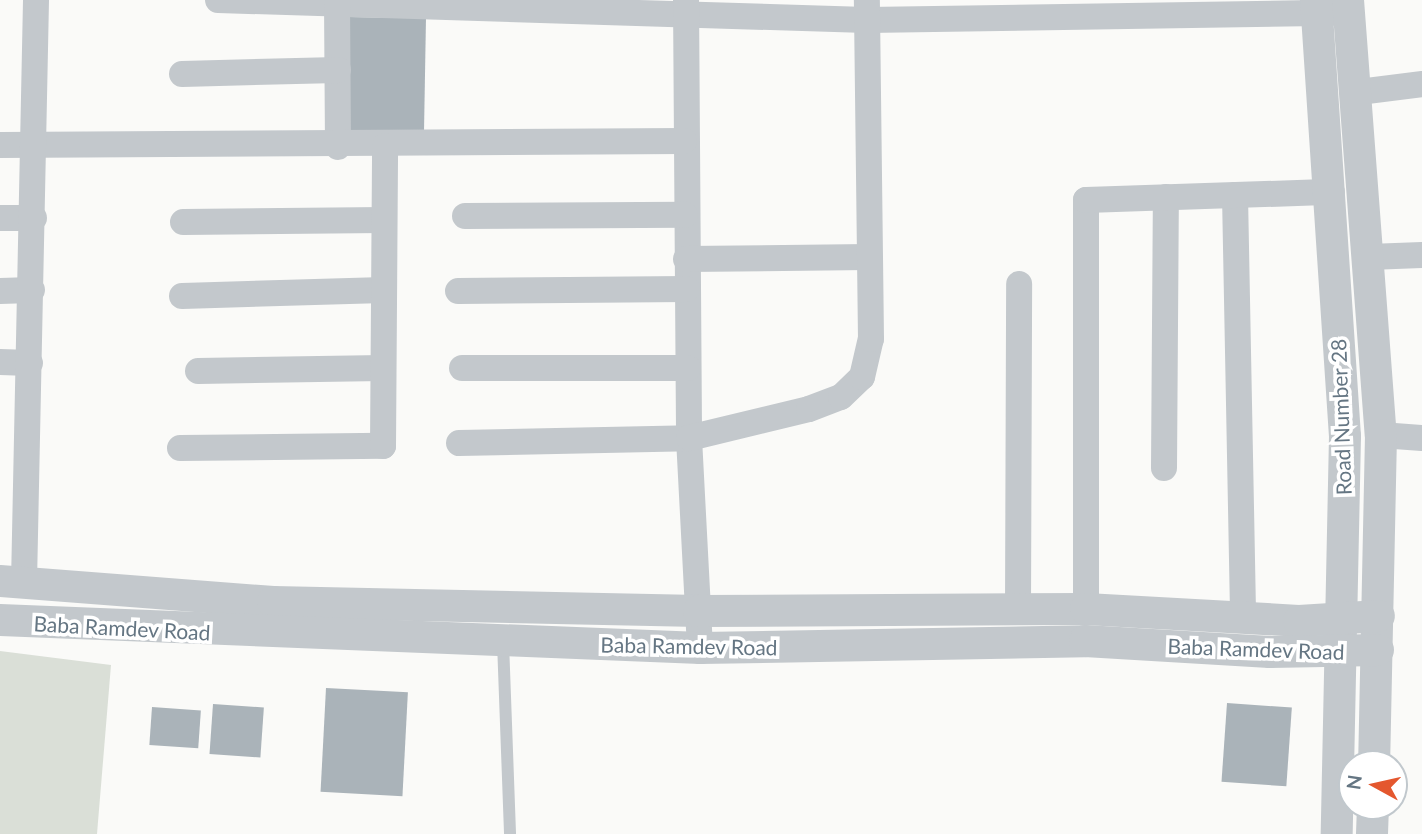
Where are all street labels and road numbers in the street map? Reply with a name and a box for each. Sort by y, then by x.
street label: Road Number 28 [1326,338,1356,496]
street label: Baba Ramdev Road [33,611,211,645]
street label: Baba Ramdev Road [600,632,778,660]
street label: Baba Ramdev Road [1167,633,1345,665]

